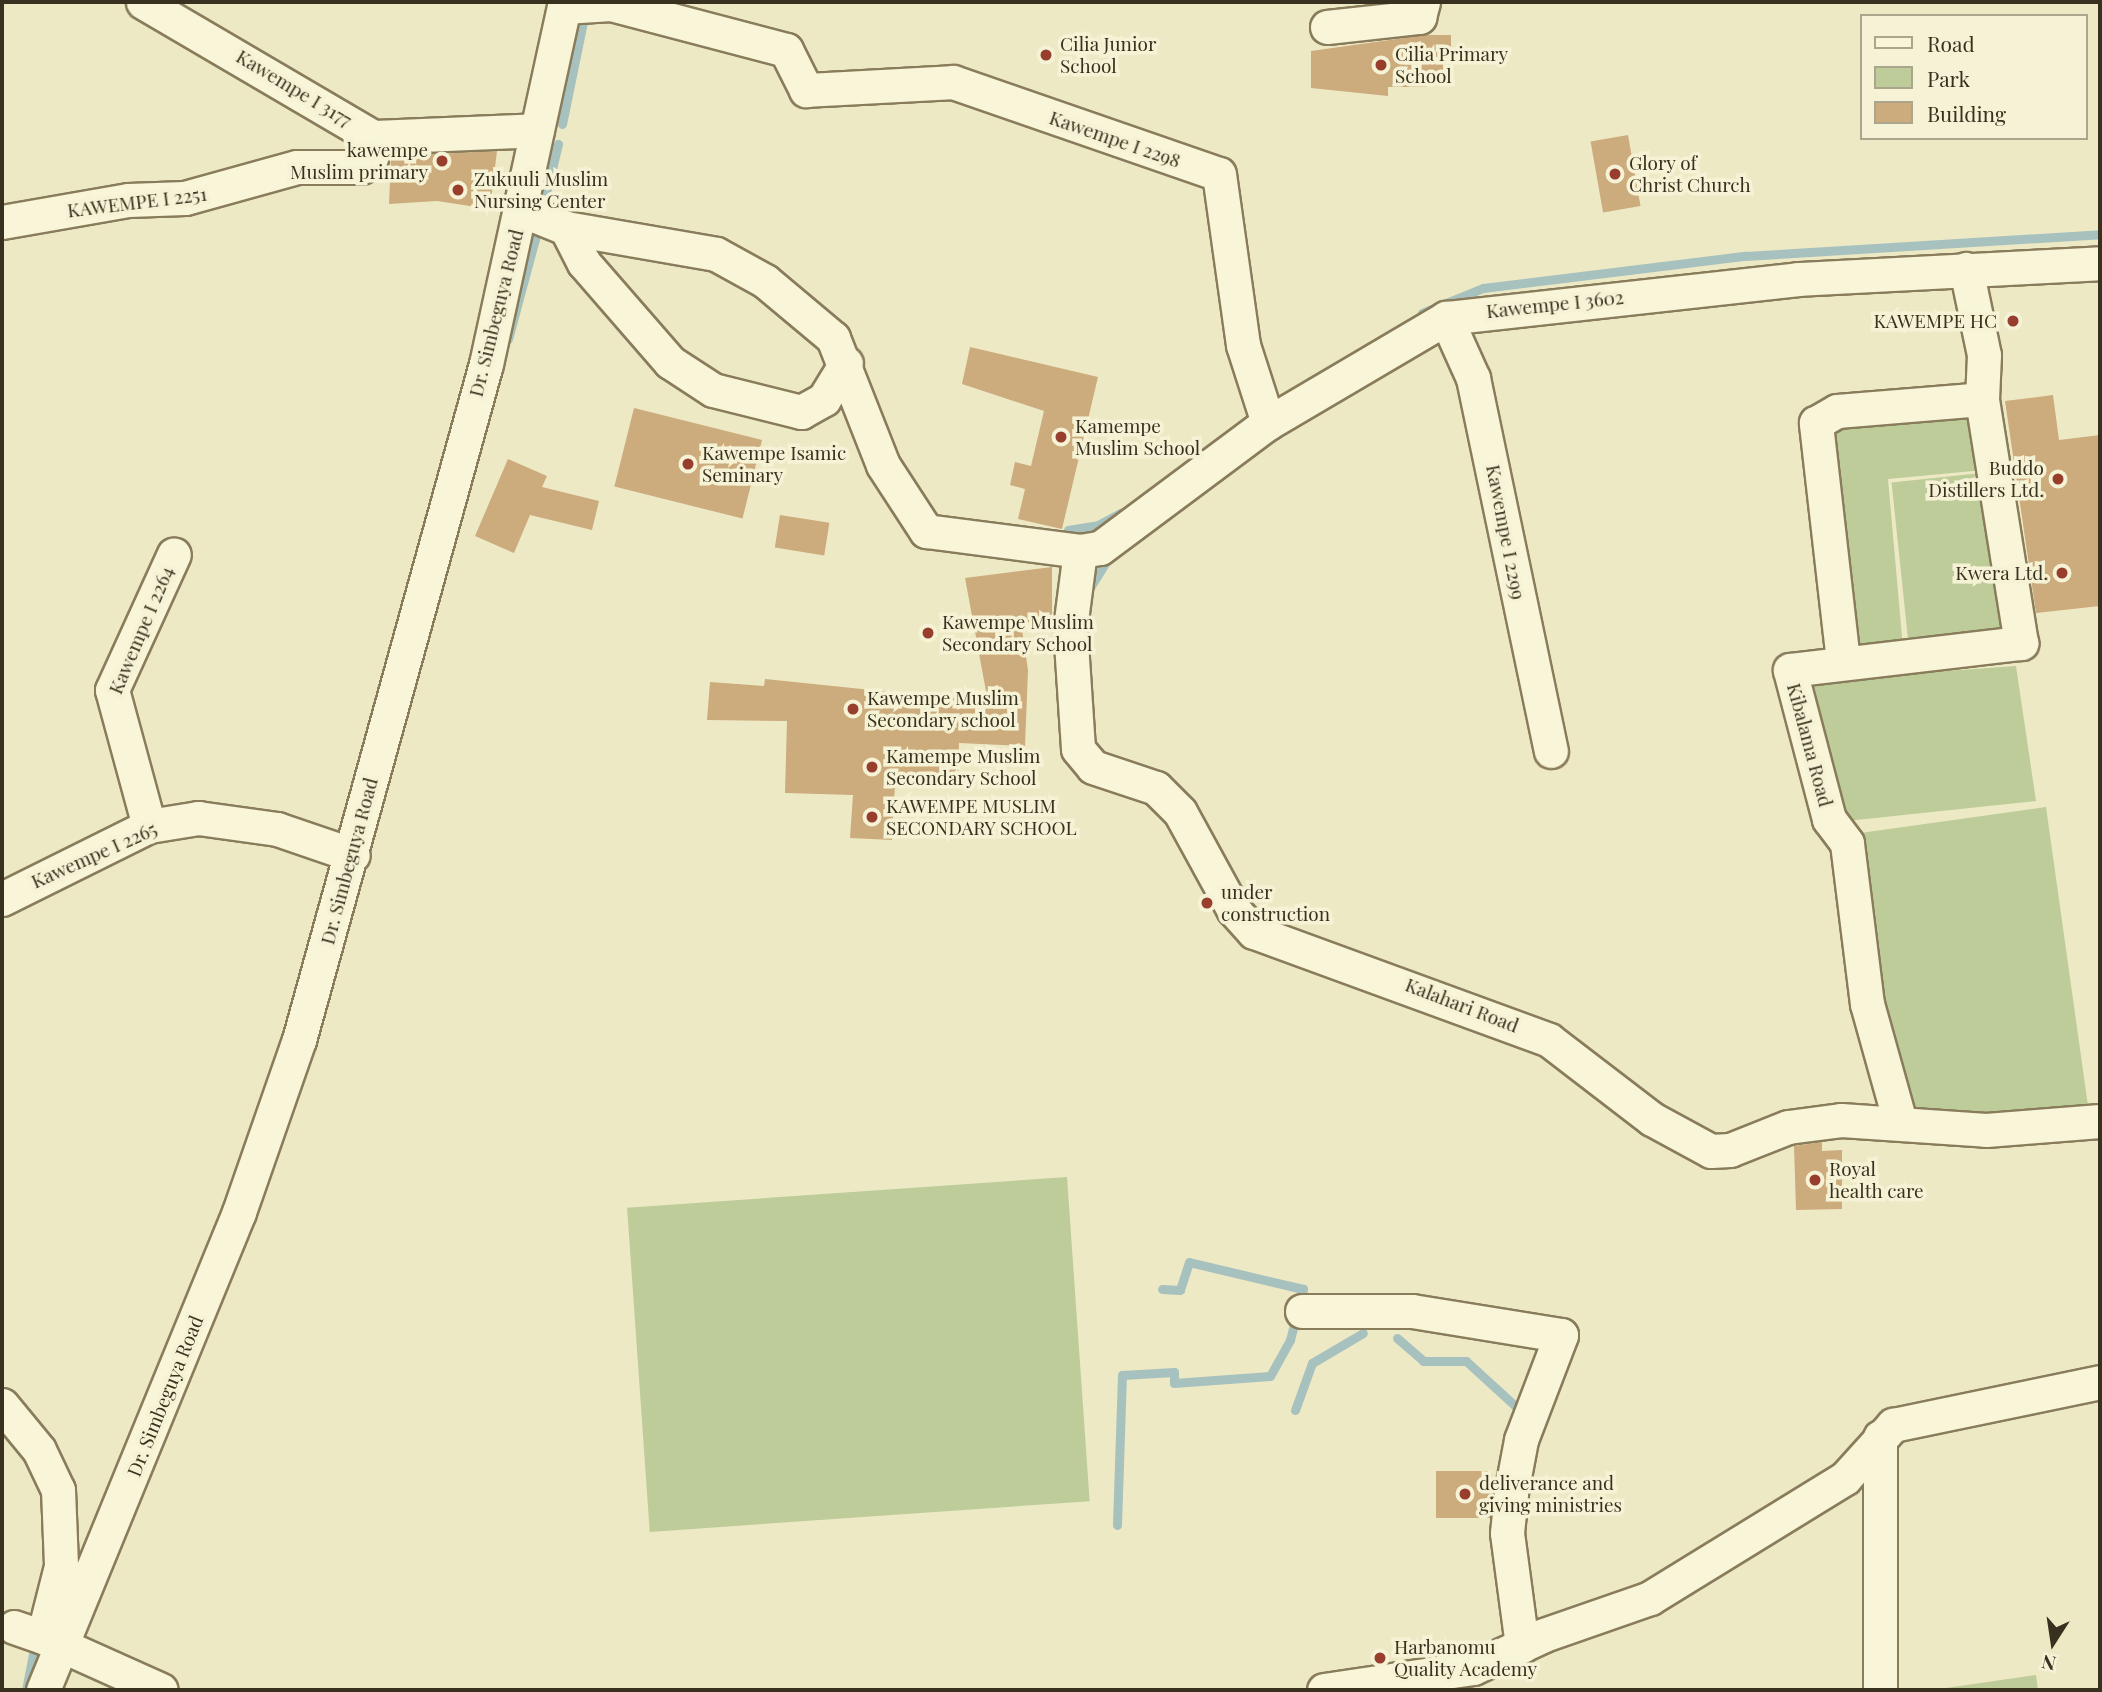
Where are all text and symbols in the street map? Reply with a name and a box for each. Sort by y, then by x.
legend [1860,14,2088,140]
text: Road [1927,29,1975,57]
place label: Cilia Junior School [1060,33,1157,77]
place label: Cilia Primary School [1395,43,1508,87]
street label: Kawempe I 3177 [232,45,356,131]
marker: Cilia Junior School [1038,47,1054,63]
marker: Cilia Primary School [1373,57,1389,73]
text: Park [1927,64,1970,92]
text: Building [1927,99,2006,127]
street label: Kawempe I 2298 [1046,106,1184,172]
place label: kawempe Muslim primary [290,139,428,183]
place label: Glory of Christ Church [1629,152,1751,196]
marker: kawempe Muslim primary [434,153,450,169]
marker: Glory of Christ Church [1607,166,1623,182]
place label: Zukuuli Muslim Nursing Center [474,168,608,212]
marker: Zukuuli Muslim Nursing Center [448,180,468,200]
street label: KAWEMPE I 2251 [66,182,208,222]
street label: Dr. Simbeguya Road [464,227,528,399]
street label: Kawempe I 3602 [1485,285,1625,323]
place label: KAWEMPE HC [1874,310,1997,332]
marker: KAWEMPE HC [2003,311,2023,331]
place label: Kamempe Muslim School [1075,415,1200,459]
marker: Kamempe Muslim School [1053,429,1069,445]
place label: Kawempe Isamic Seminary [702,442,846,486]
marker: Kawempe Isamic Seminary [680,456,696,472]
place label: Buddo Distillers Ltd. [1928,457,2044,501]
street label: Kawempe I 2299 [1482,463,1530,601]
marker: Buddo Distillers Ltd. [2050,471,2066,487]
place label: Kwera Ltd. [1955,562,2048,584]
street label: Kawempe I 2264 [104,563,178,697]
marker: Kwera Ltd. [2054,565,2070,581]
place label: Kawempe Muslim Secondary School [942,611,1094,655]
marker: Kawempe Muslim Secondary School [920,625,936,641]
street label: Kibalama Road [1783,681,1837,809]
place label: Kawempe Muslim Secondary school [867,687,1019,731]
marker: Kawempe Muslim Secondary school [845,701,861,717]
place label: Kamempe Muslim Secondary School [886,745,1040,789]
marker: Kamempe Muslim Secondary School [864,759,880,775]
street label: Dr. Simbeguya Road [316,775,382,947]
place label: KAWEMPE MUSLIM SECONDARY SCHOOL [886,795,1077,839]
marker: KAWEMPE MUSLIM SECONDARY SCHOOL [864,809,880,825]
street label: Kawempe I 2265 [28,817,160,893]
place label: under construction [1221,881,1330,925]
marker: under construction [1199,895,1215,911]
street label: Kalahari Road [1402,973,1522,1037]
place label: Royal health care [1829,1158,1924,1202]
marker: Royal health care [1807,1172,1823,1188]
street label: Dr. Simbeguya Road [122,1312,208,1480]
place label: deliverance and giving ministries [1479,1472,1622,1516]
marker: deliverance and giving ministries [1457,1486,1473,1502]
north arrow [2018,1608,2088,1678]
place label: Harbanomu Quality Academy [1394,1636,1538,1680]
text: N [2039,1649,2058,1678]
marker: Harbanomu Quality Academy [1372,1650,1388,1666]

